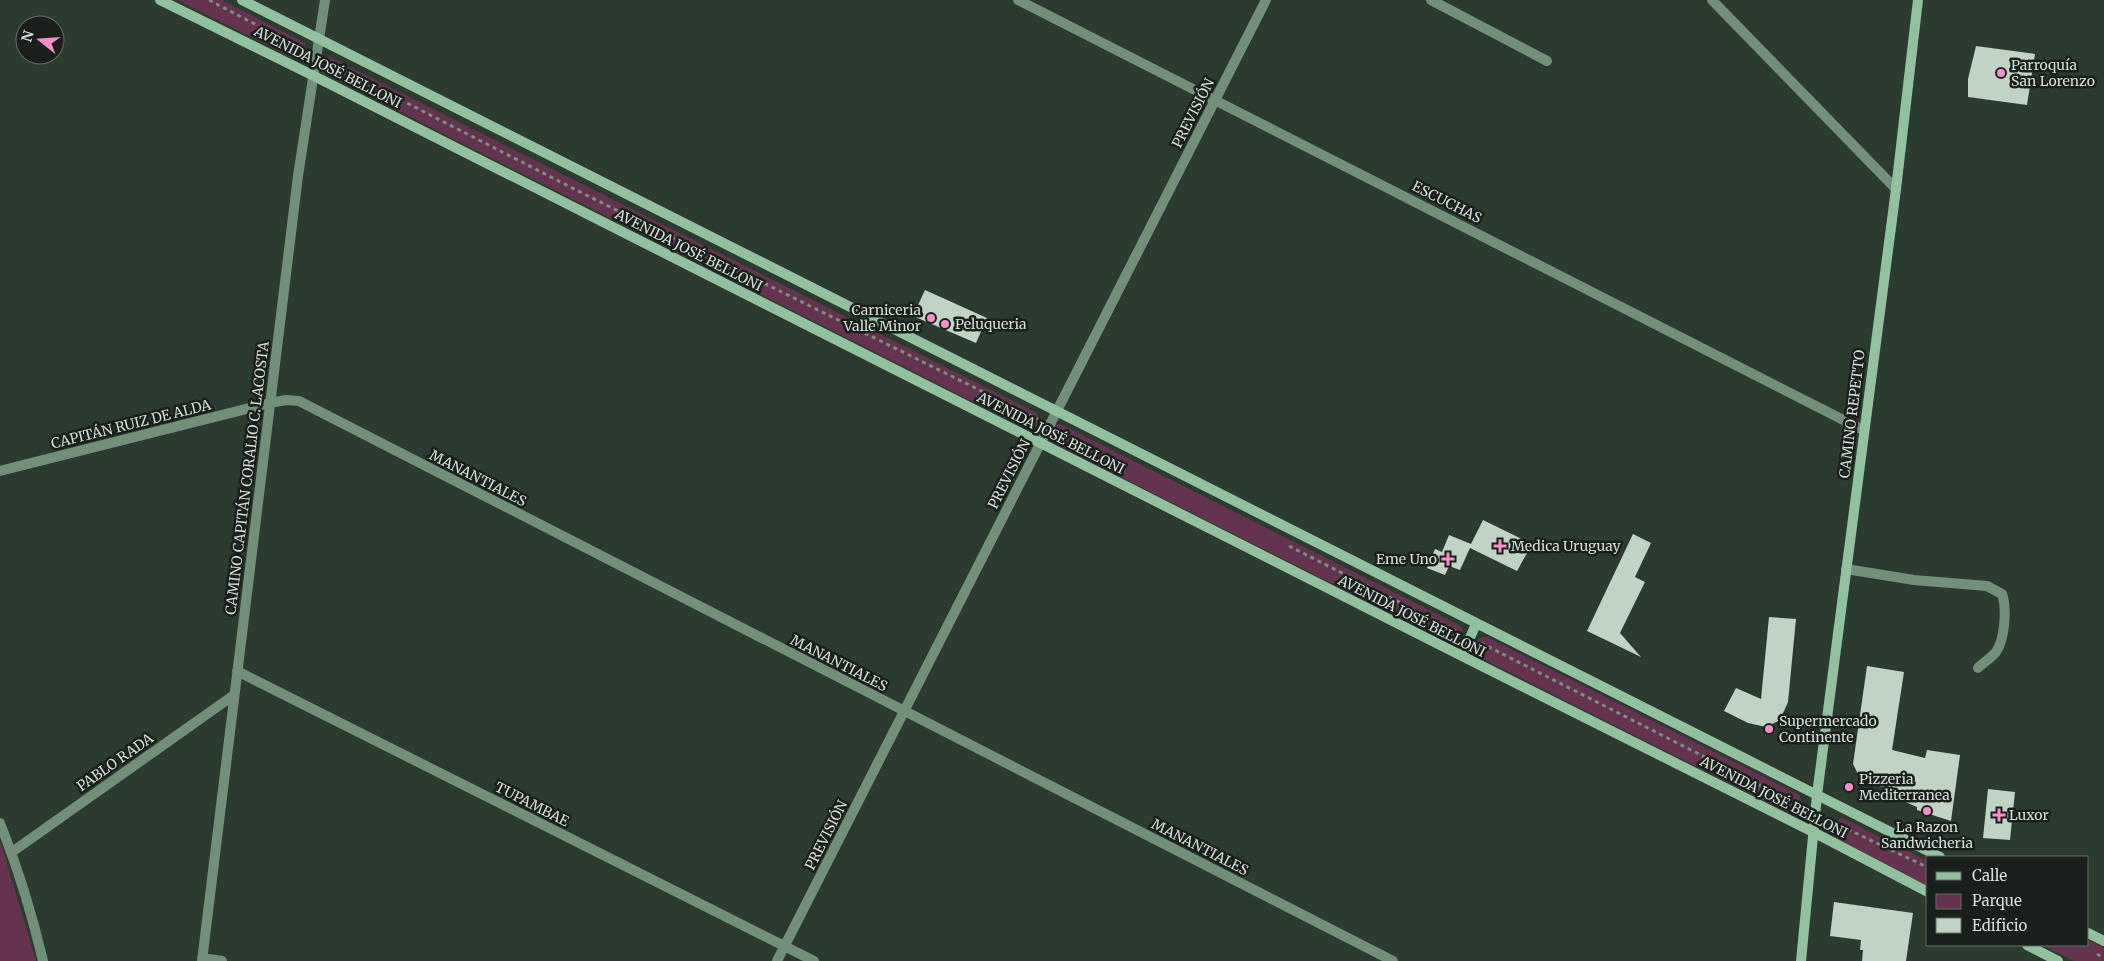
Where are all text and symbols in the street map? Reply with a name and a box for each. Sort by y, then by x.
north arrow [15,15,65,65]
street label: AVENIDA JOSÉ BELLONI [250,22,405,112]
text: N [17,28,38,44]
place label: Parroquía San Lorenzo [2011,56,2095,90]
marker: Parroquía San Lorenzo [1995,67,2007,79]
street label: PREVISIÓN [1168,75,1218,151]
street label: ESCUCHAS [1409,177,1485,227]
street label: AVENIDA JOSÉ BELLONI [611,205,766,295]
place label: Carniceria Valle Minor [842,301,921,335]
marker: Carniceria Valle Minor [925,312,937,324]
place label: Peluqueria [955,315,1027,333]
marker: Peluqueria [939,318,951,330]
street label: CAMINO CAPITÁN CORALIO C. LACOSTA [221,340,273,616]
street label: CAMINO REPETTO [1835,349,1869,479]
street label: AVENIDA JOSÉ BELLONI [973,388,1128,478]
street label: CAPITÁN RUIZ DE ALDA [49,395,213,453]
street label: PREVISIÓN [984,436,1034,512]
street label: MANANTIALES [426,446,530,510]
place label: Medica Uruguay [1511,537,1622,555]
marker: Medica Uruguay [1493,539,1507,553]
place label: Eme Uno [1376,550,1437,568]
marker: Eme Uno [1441,552,1455,566]
street label: AVENIDA JOSÉ BELLONI [1334,571,1489,661]
street label: MANANTIALES [787,631,891,695]
place label: Supermercado Continente [1779,712,1877,746]
marker: Supermercado Continente [1763,723,1775,735]
street label: PABLO RADA [73,729,157,795]
street label: AVENIDA JOSÉ BELLONI [1696,752,1851,842]
place label: Pizzeria Mediterranea [1859,770,1950,804]
street label: TUPAMBAE [492,778,572,830]
marker: Pizzeria Mediterranea [1843,781,1855,793]
street label: PREVISIÓN [801,797,851,873]
marker: La Razon Sandwicheria [1921,805,1933,817]
place label: Luxor [2009,806,2049,824]
marker: Luxor [1993,809,2005,821]
street label: MANANTIALES [1148,815,1252,879]
place label: La Razon Sandwicheria [1881,818,1973,852]
legend [1926,856,2089,946]
text: Calle [1972,866,2007,885]
text: Parque [1972,891,2022,910]
text: Edificio [1972,916,2028,935]

